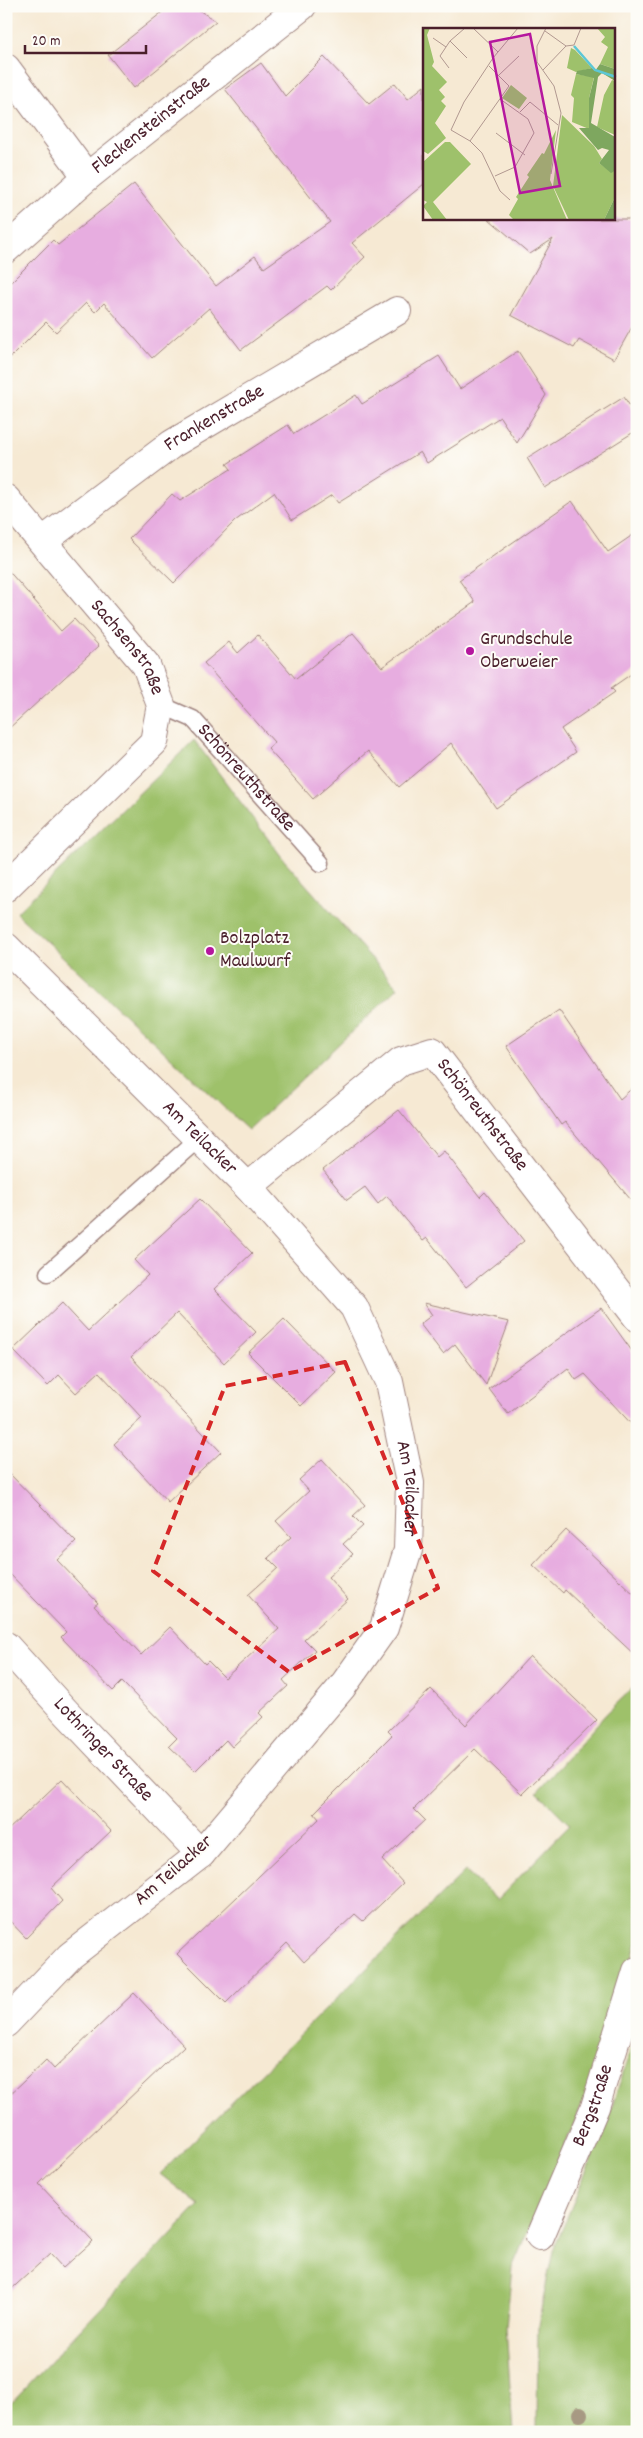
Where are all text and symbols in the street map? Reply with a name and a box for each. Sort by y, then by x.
scale bar [25,22,146,54]
inset map [423,28,616,220]
text: 20 m [32,31,60,53]
street label: Fleckensteinstraße [86,69,217,182]
street label: Frankenstraße [158,378,270,459]
street label: Sachsenstraße [83,594,170,699]
place label: Grundschule Oberweier [480,626,573,677]
marker: Grundschule Oberweier [464,645,476,657]
street label: Schönreuthstraße [190,718,301,839]
place label: Bolzplatz Maulwurf [220,925,291,976]
marker: Bolzplatz Maulwurf [204,945,216,957]
street label: Schönreuthstraße [429,1053,534,1178]
street label: Am Teilacker [155,1095,244,1183]
street label: Am Teilacker [388,1438,424,1537]
street label: Lothringer Straße [46,1692,159,1809]
street label: Am Teilacker [128,1828,220,1913]
street label: Bergstraße [566,2061,621,2151]

